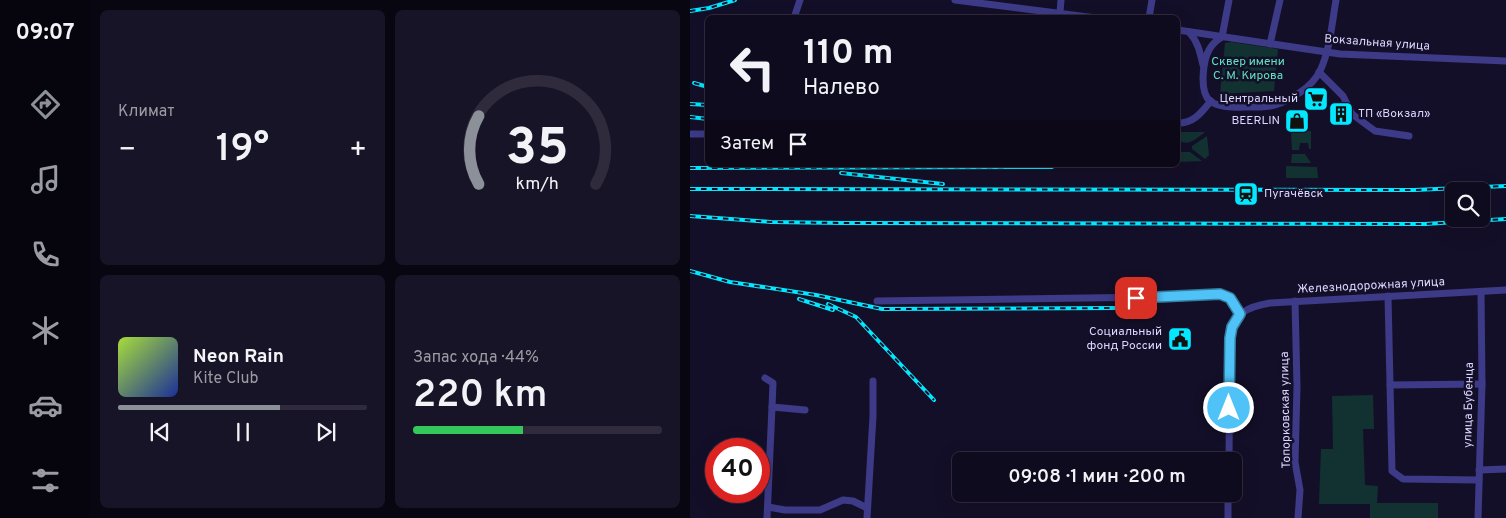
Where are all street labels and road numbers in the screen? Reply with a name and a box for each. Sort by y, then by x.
street label: Вокзальная улица [1324,31,1430,55]
street label: Железнодорожная улица [1297,274,1445,298]
street label: Топорковская улица [1277,351,1295,469]
street label: улица Бубенца [1460,362,1478,448]

